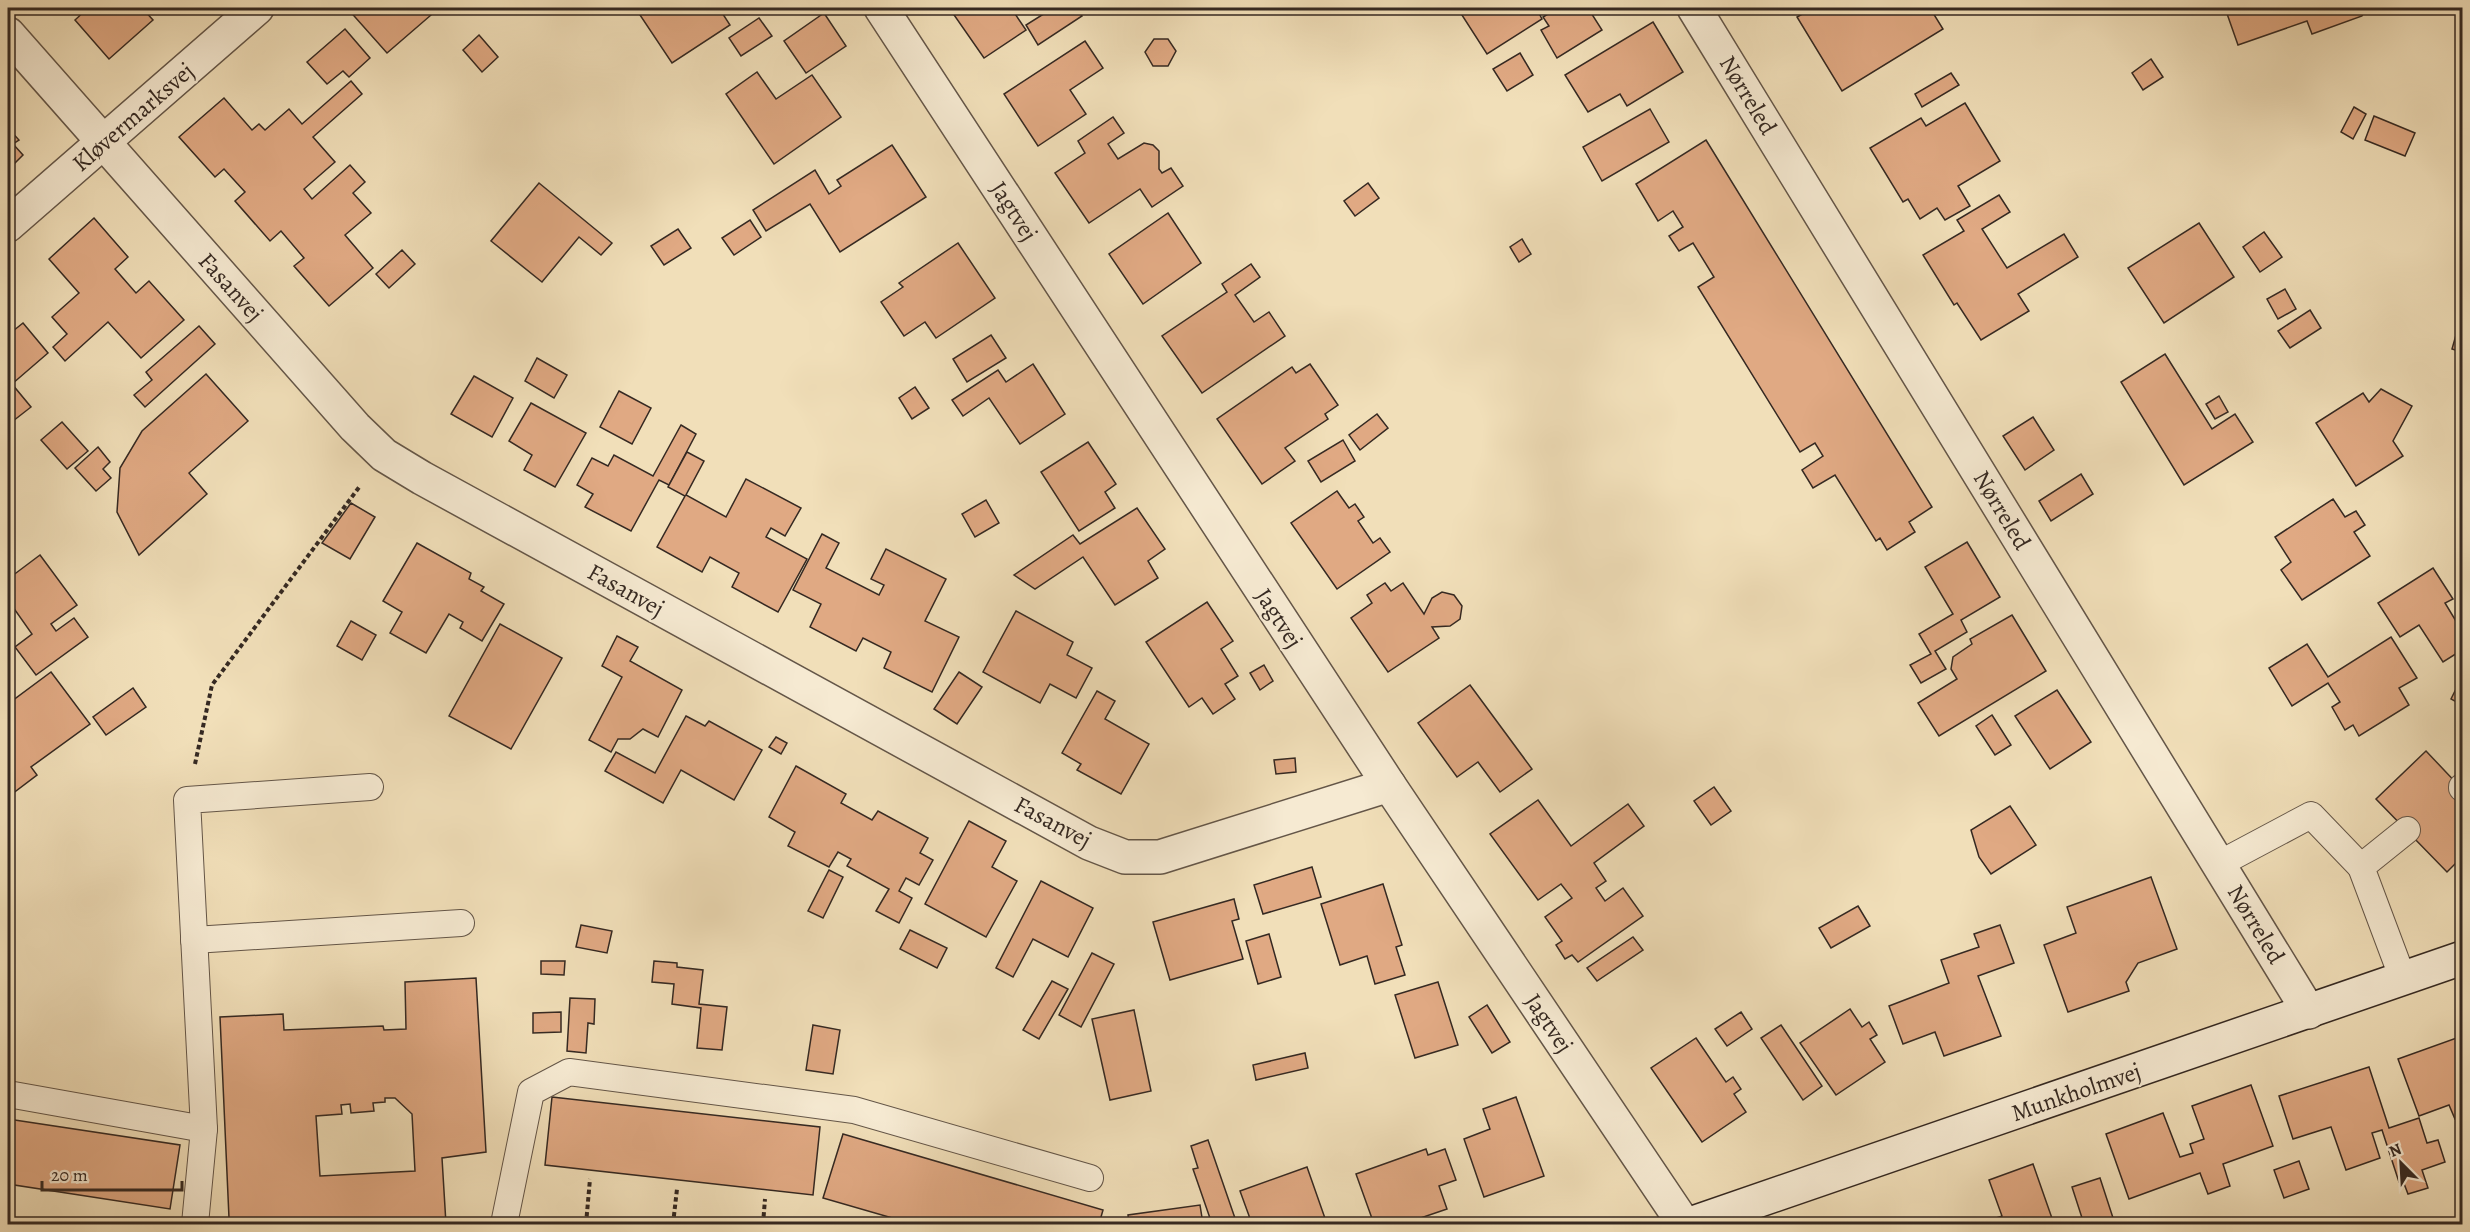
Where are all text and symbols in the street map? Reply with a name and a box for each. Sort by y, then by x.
street label: Nørreled [1712,49,1784,141]
street label: Kløvermarksvej [65,55,201,179]
street label: Jagtvej [983,175,1045,247]
street label: Fasanvej [191,245,271,329]
street label: Nørreled [1966,464,2038,556]
street label: Fasanvej [582,556,670,624]
street label: Jagtvej [1248,582,1310,654]
street label: Fasanvej [1009,788,1097,856]
street label: Nørreled [2220,878,2292,970]
street label: Jagtvej [1517,987,1581,1059]
street label: Munkholmvej [2007,1055,2145,1129]
north arrow [2371,1133,2431,1193]
text: N [2386,1138,2405,1163]
scale bar [42,1154,182,1192]
text: 20 m [51,1163,88,1187]

